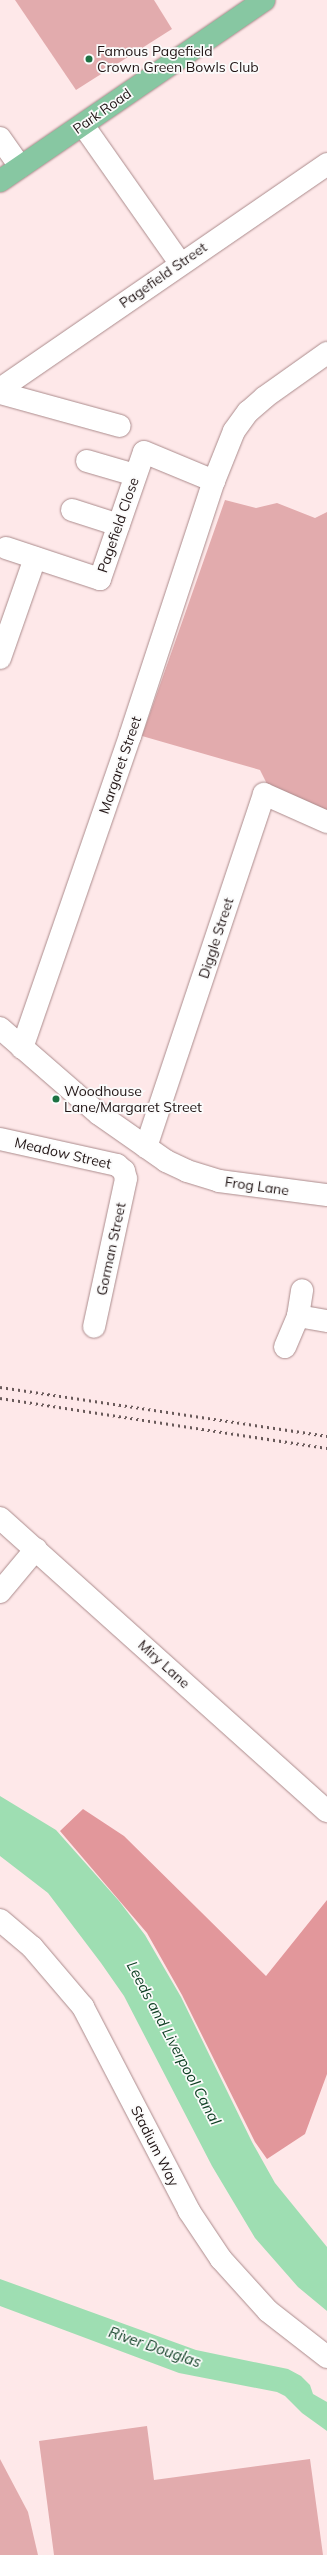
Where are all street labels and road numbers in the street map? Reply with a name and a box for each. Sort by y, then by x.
street label: Park Road [70,85,134,137]
street label: Pagefield Street [116,239,210,311]
street label: Pagefield Close [94,475,142,575]
street label: Margaret Street [95,714,145,816]
street label: Diggle Street [195,895,237,981]
street label: Meadow Street [13,1134,113,1172]
street label: Frog Lane [224,1173,290,1199]
street label: Gorman Street [93,1201,129,1297]
street label: Miry Lane [135,1636,193,1692]
street label: Stadium Way [127,2103,183,2189]

